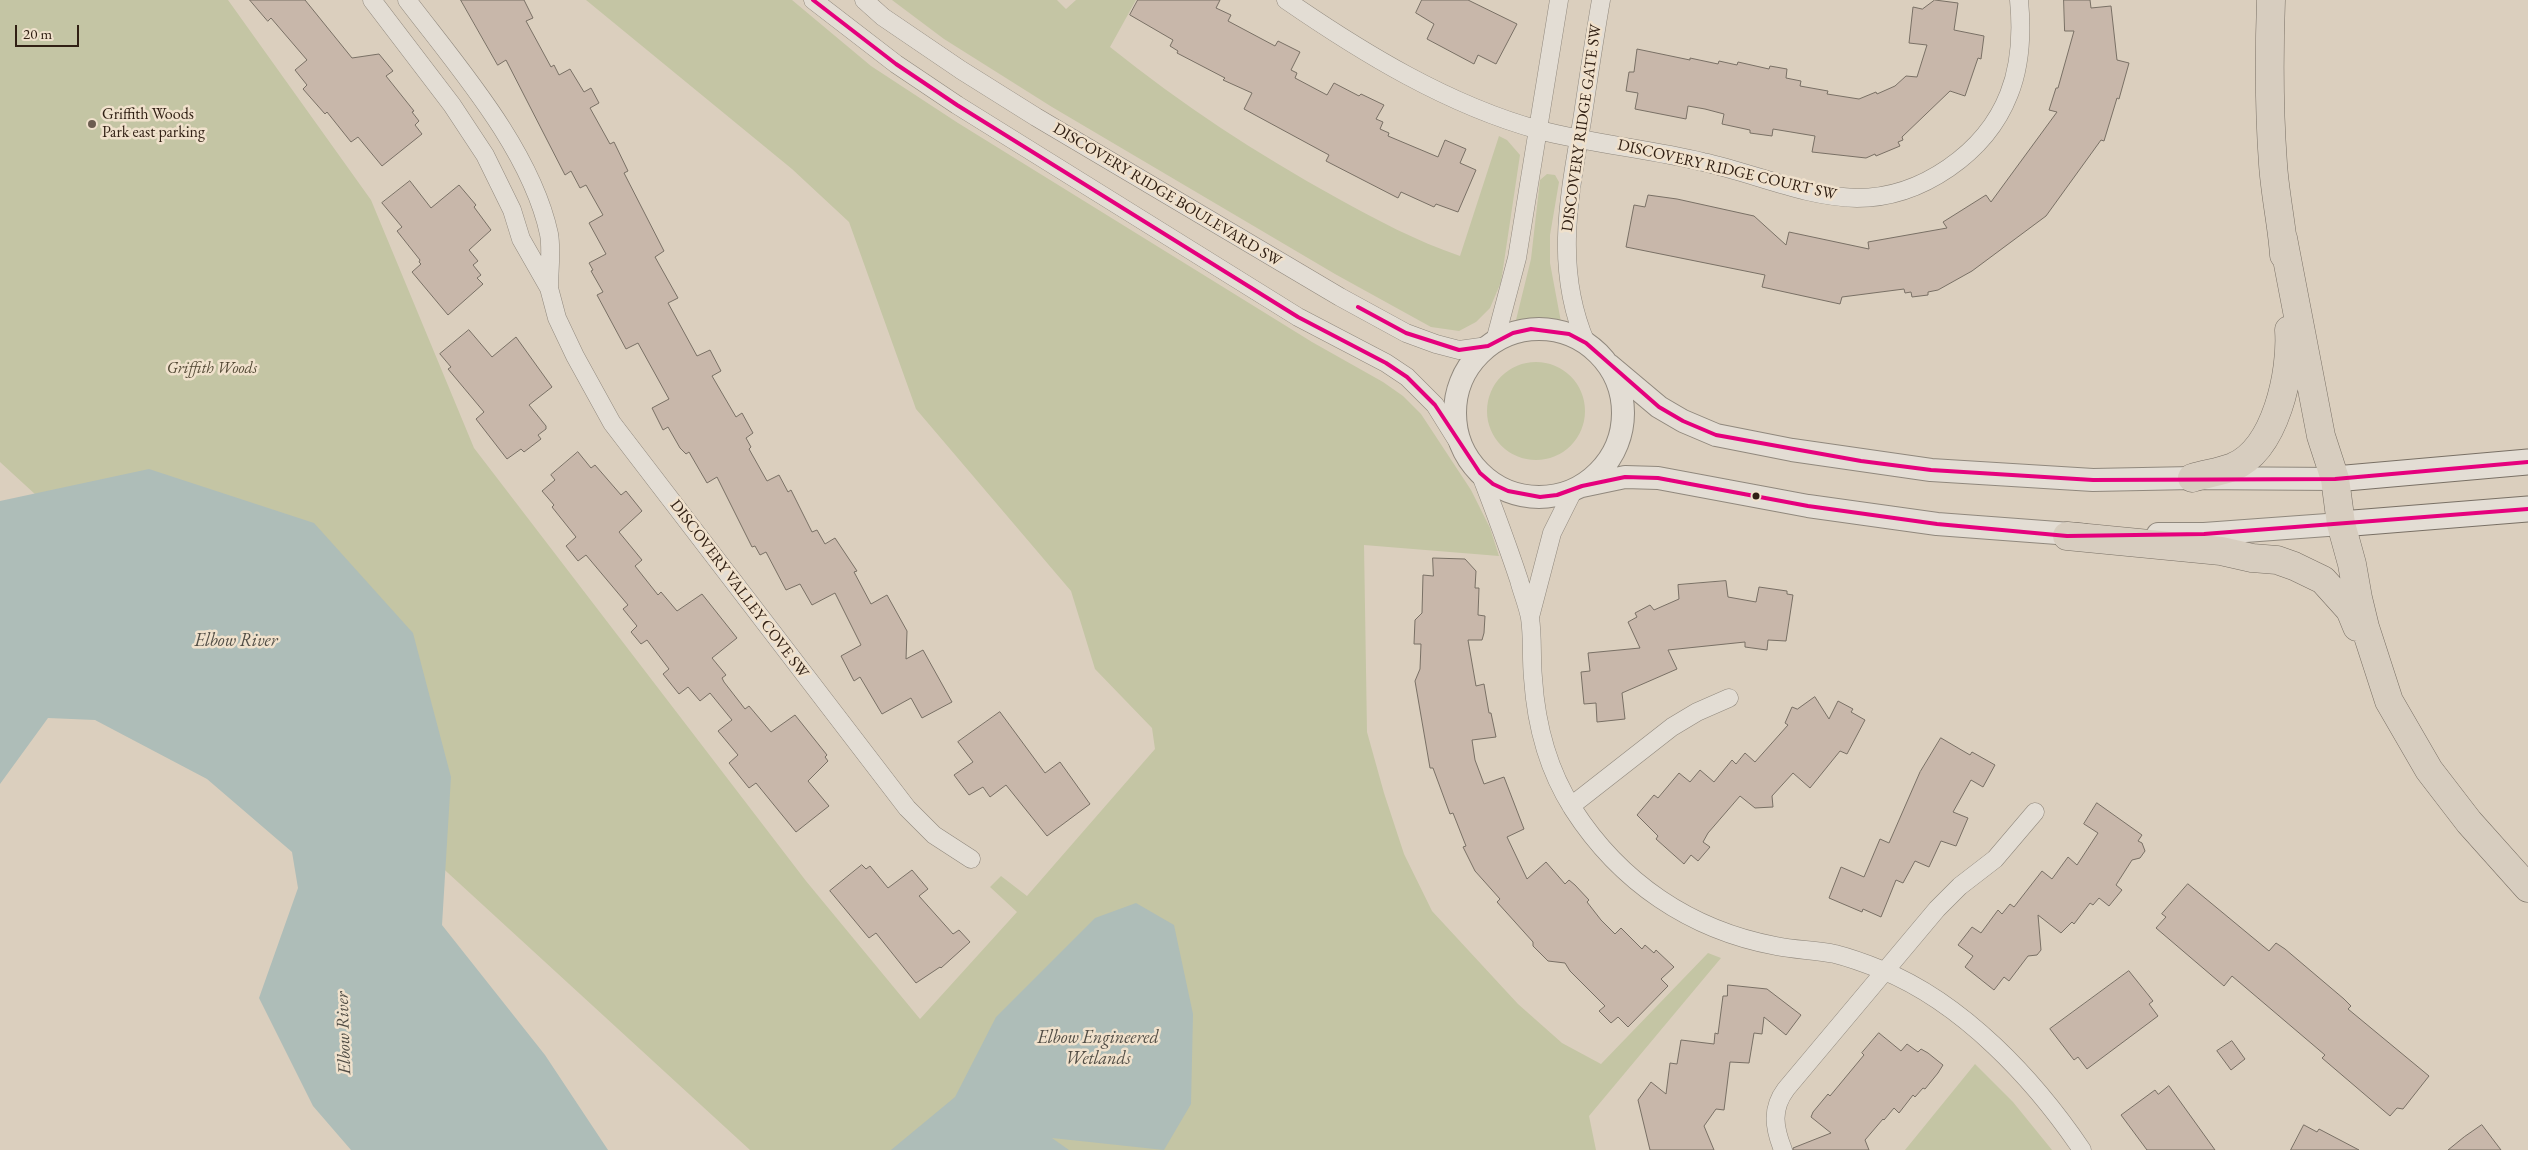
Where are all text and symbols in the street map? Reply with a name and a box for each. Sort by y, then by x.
scale bar [18,15,81,47]
street label: DISCOVERY RIDGE GATE SW [1558,23,1606,233]
text: 20 m [23,24,52,43]
place label: Griffith Woods Park east parking [102,105,205,143]
marker: Griffith Woods Park east parking [86,118,98,130]
street label: DISCOVERY RIDGE BOULEVARD SW [1049,119,1285,271]
street label: DISCOVERY RIDGE COURT SW [1616,135,1838,205]
park label: Griffith Woods [167,359,257,379]
unlabelled marker [1751,491,1761,501]
street label: DISCOVERY VALLEY COVE SW [666,496,812,682]
water label: Elbow River [195,630,277,652]
water label: Elbow River [332,991,356,1075]
water label: Elbow Engineered Wetlands [1037,1027,1159,1070]

